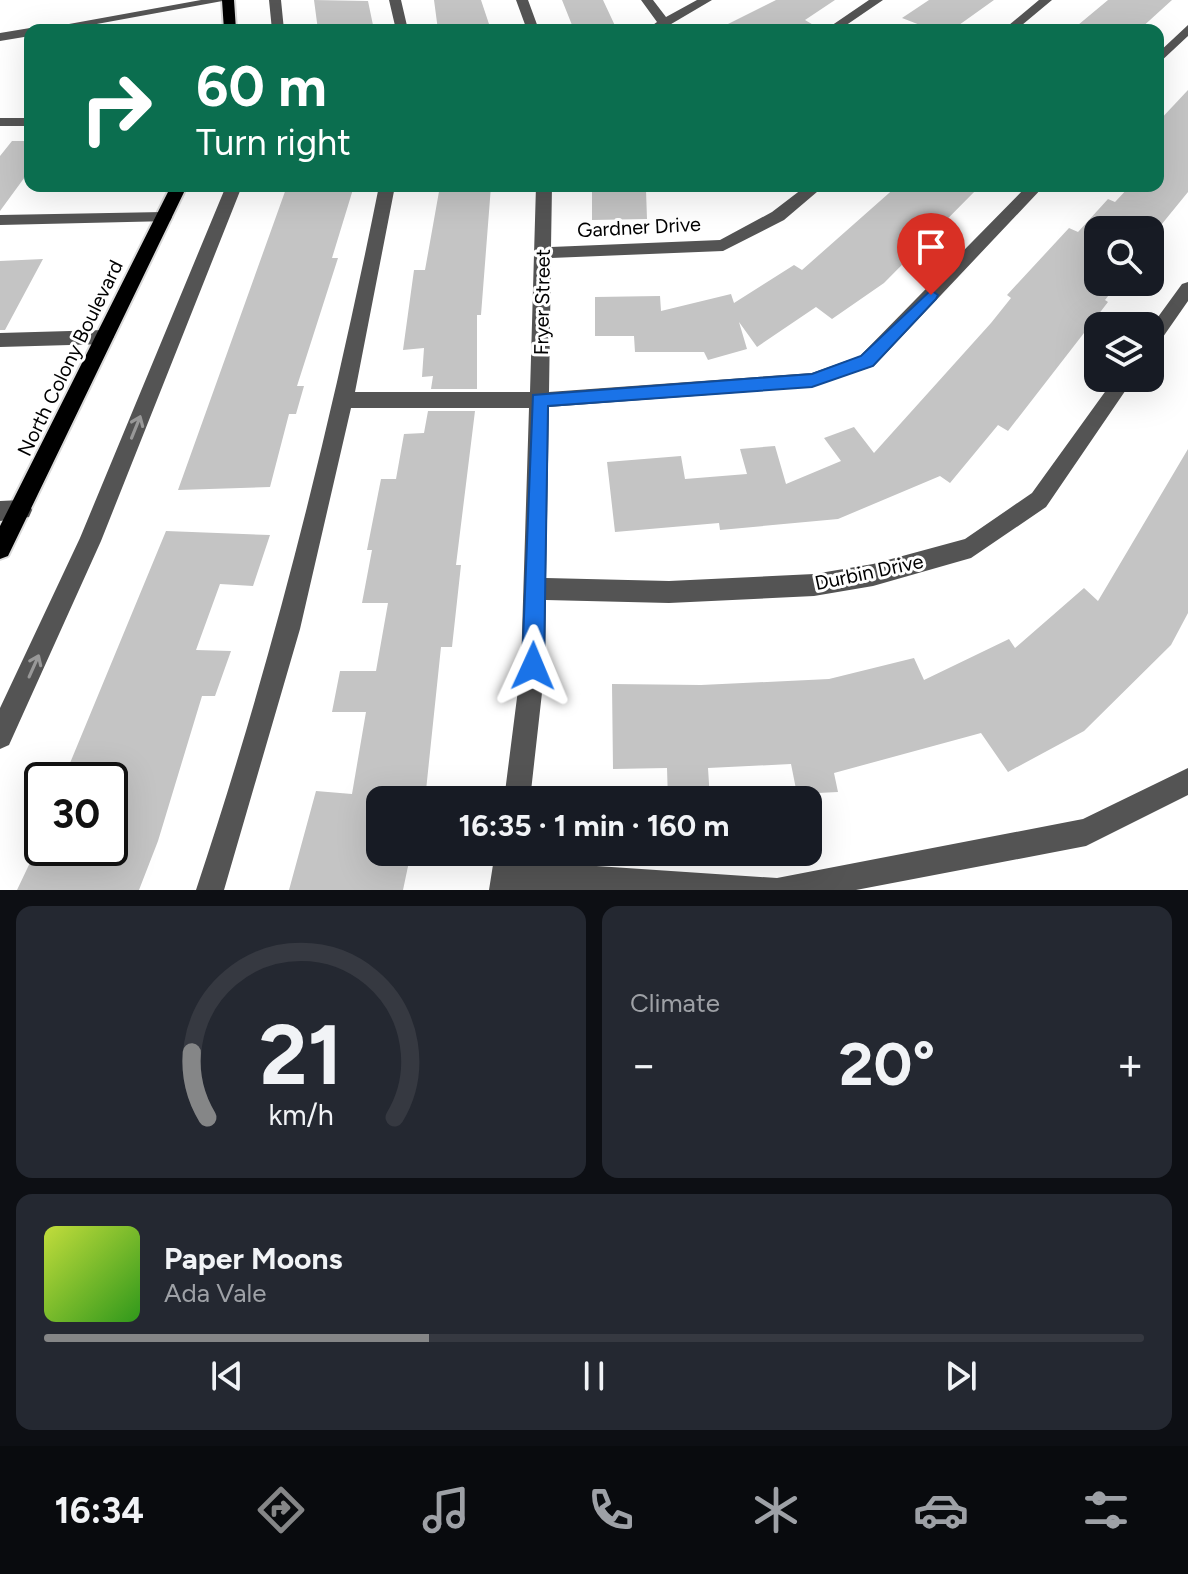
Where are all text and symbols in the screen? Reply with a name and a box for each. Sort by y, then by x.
text: 60 m [196,53,327,120]
icon: right [64,56,168,160]
text: Turn right [196,121,351,164]
street label: Gardner Drive [576,212,702,242]
pin [897,213,965,295]
map controls [1084,216,1164,392]
button: search [1084,216,1164,296]
icon: arrive [909,225,953,269]
street label: Fryer Street [529,249,555,355]
street label: North Colony Boulevard [12,256,128,460]
button: layers [1084,312,1164,392]
one-way arrow [130,415,144,440]
street label: Durbin Drive [813,549,926,595]
position arrow [491,624,575,708]
one-way arrow [27,654,42,678]
speed limit sign: 30 [24,762,128,866]
text: 16:35 · 1 min · 160 m [458,807,730,844]
text: Climate [630,987,720,1019]
text: 21 [259,1005,343,1105]
text: 20° [839,1028,935,1100]
text: − [630,1038,657,1091]
text: + [1117,1038,1144,1091]
text: km/h [268,1098,334,1132]
text: Paper Moons [164,1240,343,1277]
text: Ada Vale [164,1277,267,1309]
icon: previous [205,1354,249,1398]
icon: pause [572,1354,616,1398]
icon: next [939,1354,983,1398]
icon: directions [253,1482,309,1538]
icon: music [418,1482,474,1538]
icon: phone [583,1482,639,1538]
icon: climate [748,1482,804,1538]
icon: car [913,1482,969,1538]
icon: filters [1078,1482,1134,1538]
text: 16:34 [54,1489,144,1532]

